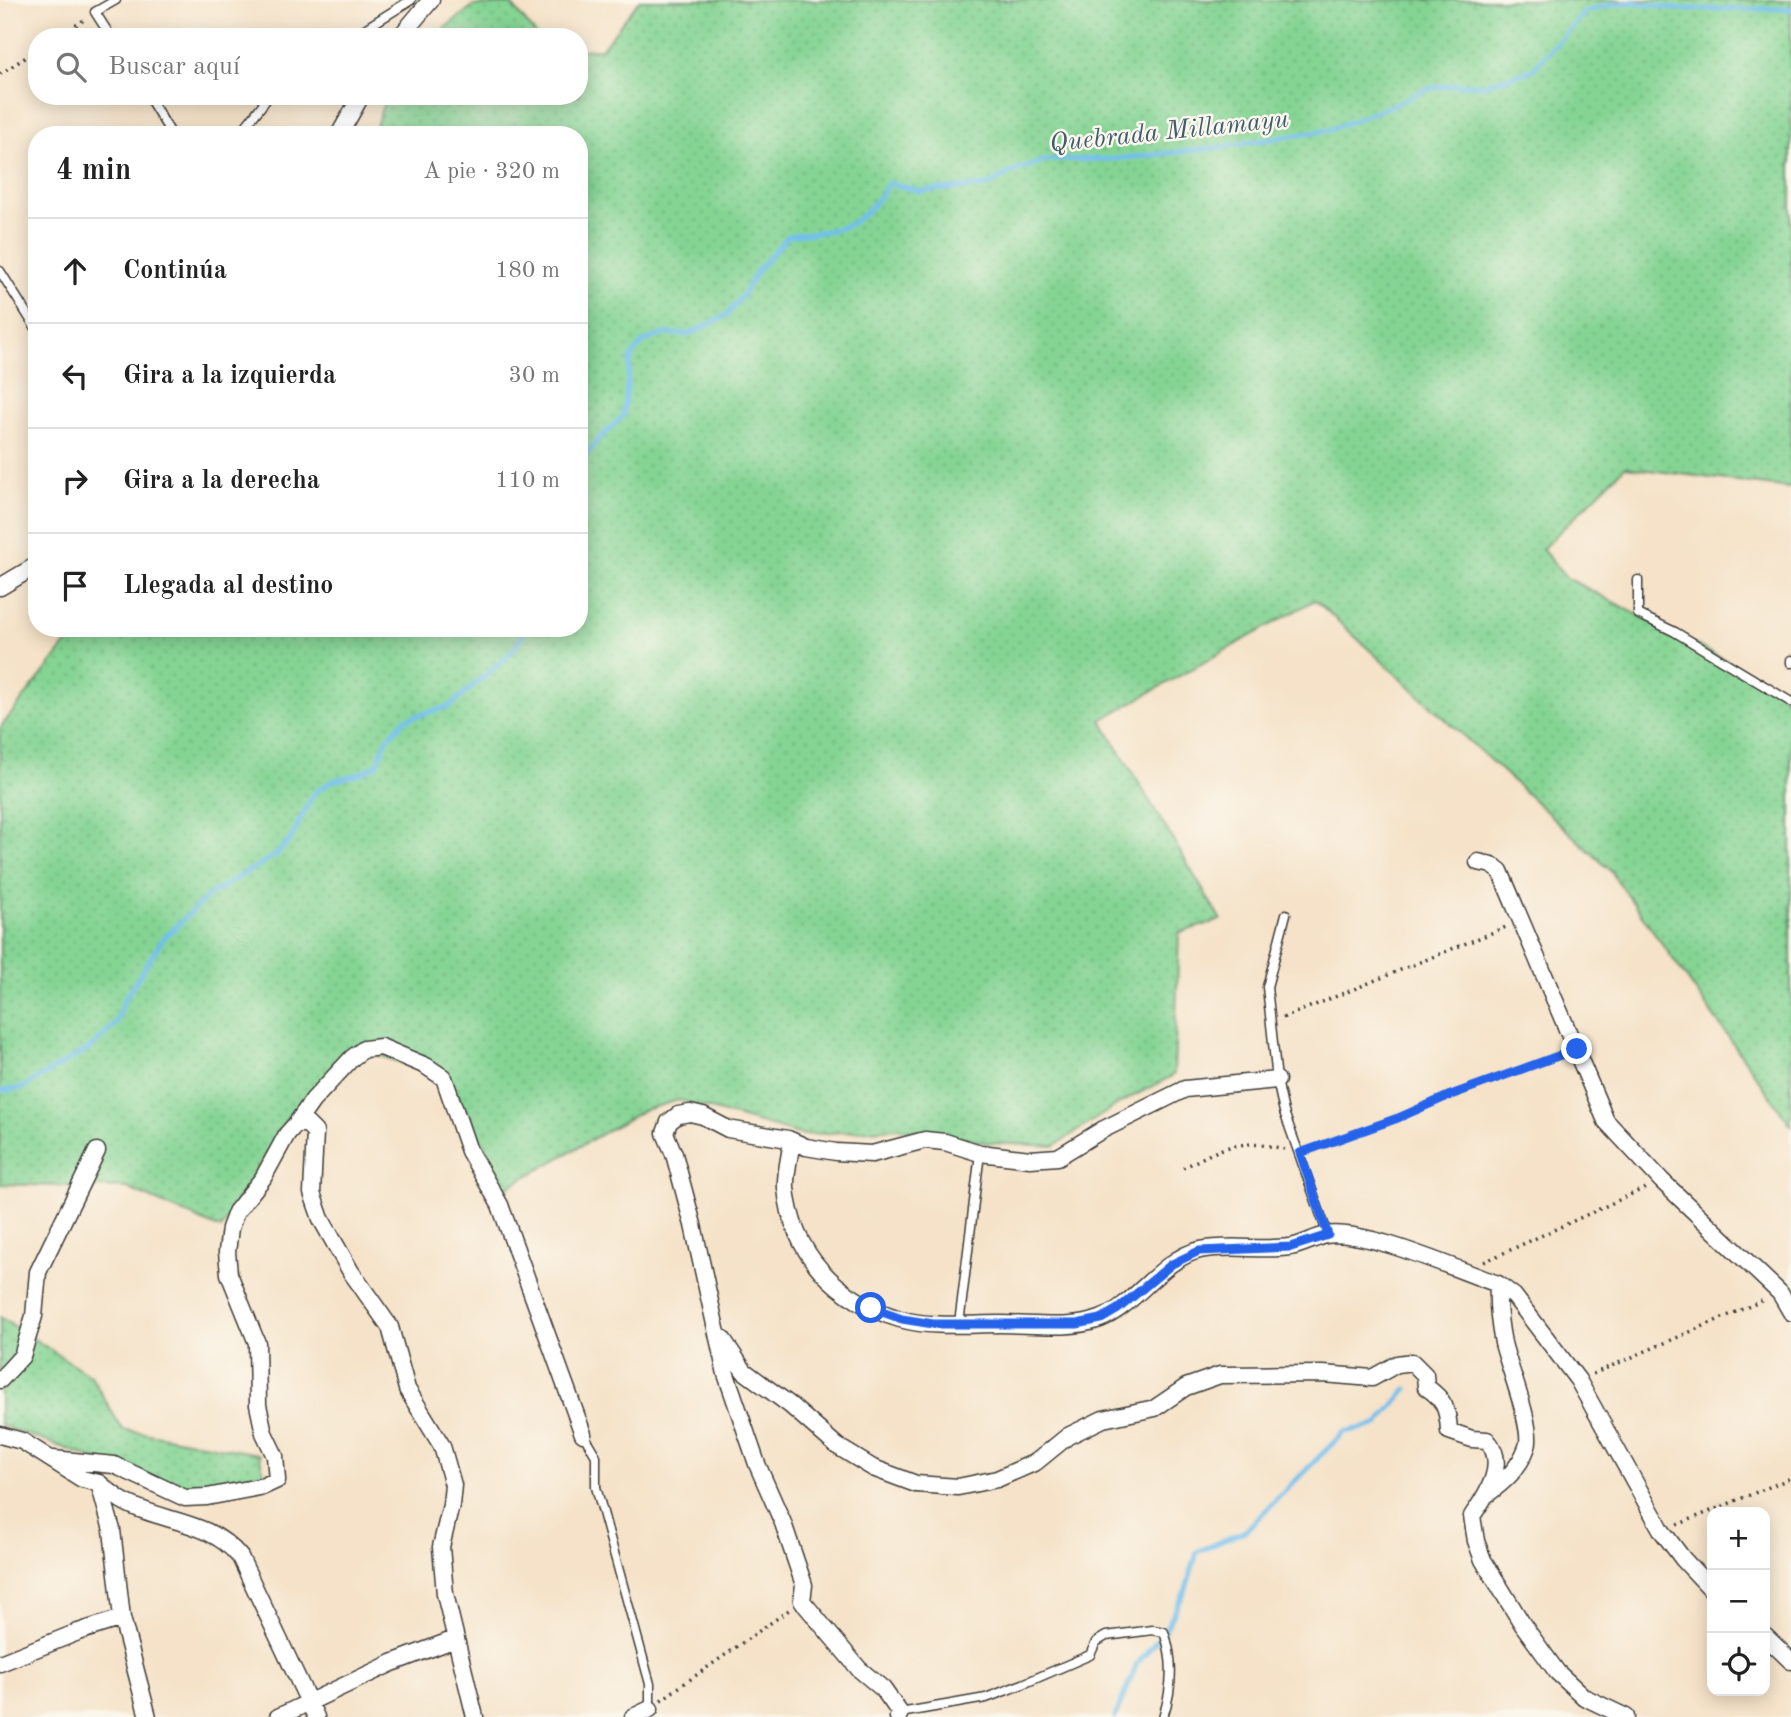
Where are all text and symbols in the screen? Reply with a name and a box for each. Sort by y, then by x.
search box [28,28,588,105]
icon: search [52,48,90,86]
text: Buscar aquí [108,54,240,80]
water label: Quebrada Millamayu [1048,106,1290,157]
text: 4 min [56,156,131,186]
text: A pie · 320 m [423,160,560,183]
icon: ahead [56,252,94,290]
text: Continúa [123,258,227,284]
text: 180 m [495,259,560,282]
icon: left [56,357,94,395]
text: Gira a la izquierda [123,363,336,389]
text: 30 m [509,364,560,387]
icon: right [56,462,94,500]
text: Gira a la derecha [123,468,320,494]
text: 110 m [495,469,560,492]
icon: arrive [56,567,94,605]
text: Llegada al destino [123,573,333,599]
route end [1561,1033,1592,1064]
route start [855,1292,886,1323]
map controls [1707,1507,1770,1696]
button: + [1707,1507,1770,1570]
button: − [1707,1570,1770,1633]
button: locate [1707,1633,1770,1696]

